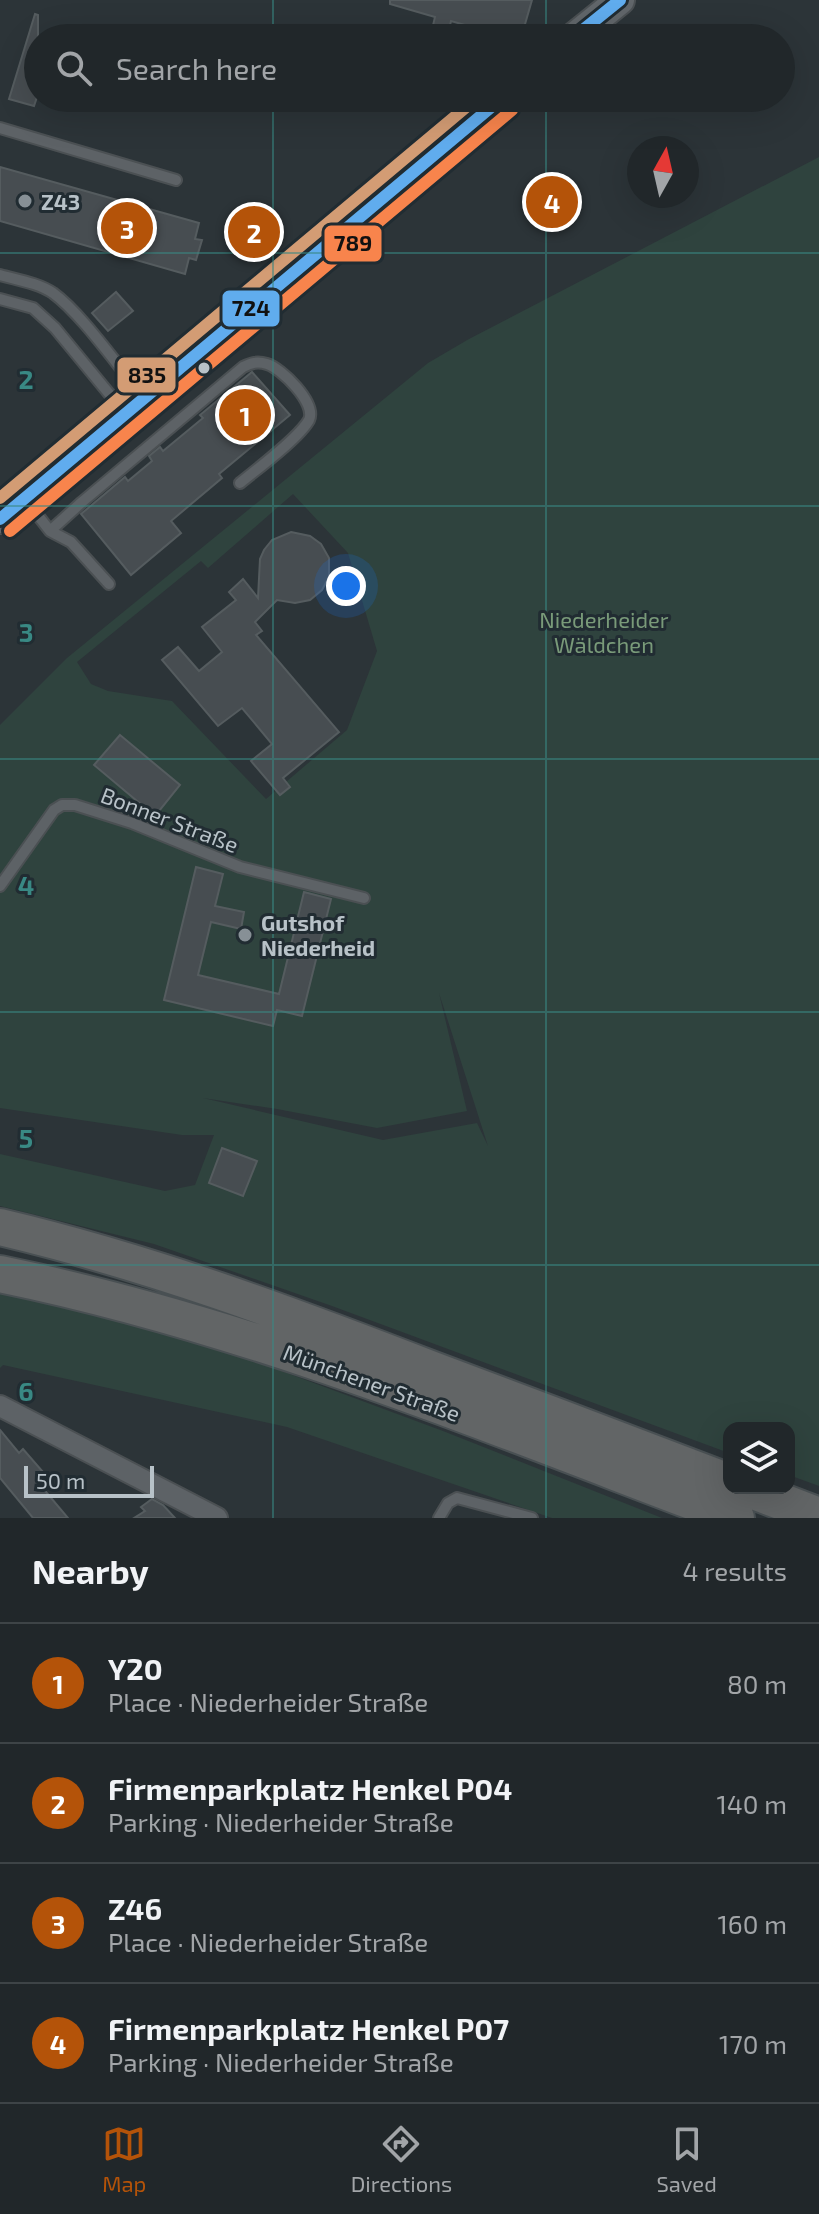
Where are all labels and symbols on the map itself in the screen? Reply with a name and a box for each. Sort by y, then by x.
north arrow [627,136,699,208]
pin: 4 [526,172,578,232]
place label: Z43 [41,188,80,214]
marker: Z43 [16,192,34,210]
pin: 3 [101,198,153,258]
pin: 2 [228,202,280,262]
line badge: 789 [323,224,383,263]
text: 789 [334,229,372,255]
line badge: 724 [221,289,281,328]
text: 724 [232,294,270,320]
line badge: 835 [116,356,177,394]
unlabelled marker [196,360,212,376]
text: 835 [128,361,166,387]
text: 2 [18,363,34,394]
pin: 1 [219,385,271,445]
your location [326,566,366,606]
park label: Niederheider Wäldchen [539,606,669,657]
text: 3 [19,616,33,647]
street label: Bonner Straße [98,781,242,857]
text: 4 [18,869,34,900]
place label: Gutshof Niederheid [261,909,375,960]
marker: Gutshof Niederheid [236,926,254,944]
text: 5 [19,1122,33,1153]
street label: Münchener Straße [280,1338,464,1426]
text: 6 [18,1375,34,1406]
scale bar [24,1462,154,1498]

